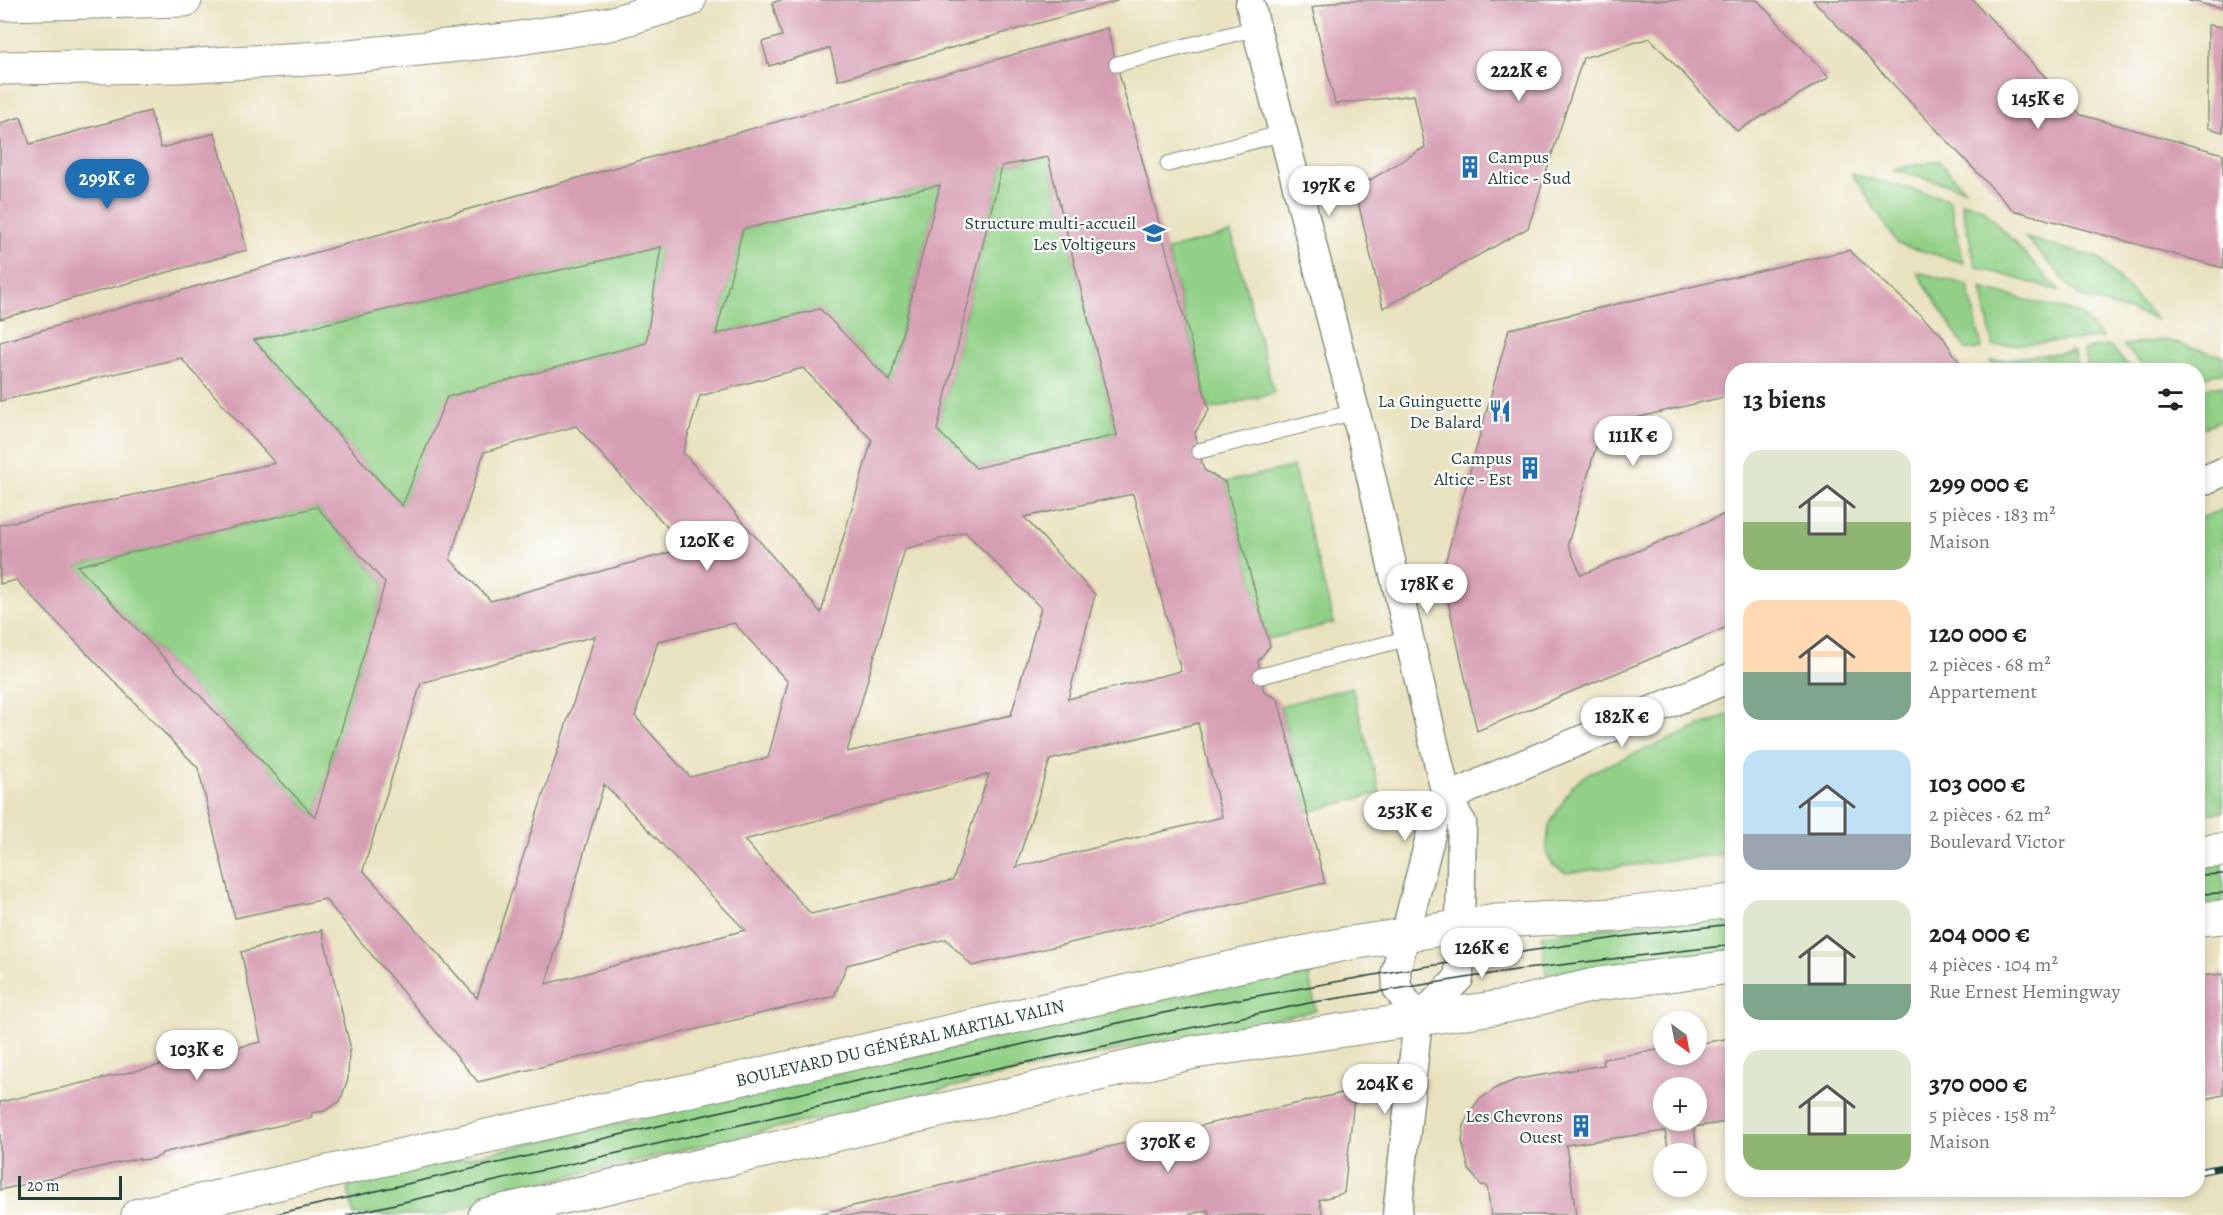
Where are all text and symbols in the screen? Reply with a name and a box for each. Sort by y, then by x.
pin: 222K € [1470,51,1568,102]
text: 222K € [1490,57,1548,84]
pin: 145K € [1989,79,2087,130]
text: 145K € [2011,85,2065,112]
place label: Campus Altice - Sud [1487,145,1572,190]
building icon: Campus Altice - Sud [1457,154,1483,180]
pin: 299K € [58,159,156,210]
text: 299K € [79,165,135,192]
pin: 197K € [1280,166,1378,217]
text: 197K € [1302,172,1356,199]
place label: Structure multi-accueil Les Voltigeurs [965,211,1137,256]
school or university icon: Structure multi-accueil Les Voltigeurs [1141,220,1167,246]
text: 13 biens [1743,382,1826,417]
icon: filters [2154,383,2187,416]
place label: La Guinguette De Balard [1378,389,1482,434]
restaurant icon: La Guinguette De Balard [1487,398,1513,424]
pin: 111K € [1584,416,1682,467]
text: 111K € [1608,422,1658,449]
place label: Campus Altice - Est [1433,446,1512,491]
building icon: Campus Altice - Est [1517,455,1543,481]
text: 299 000 € [1929,466,2029,501]
icon: home [1791,474,1863,546]
text: 5 pièces · 183 m² [1929,501,2056,528]
pin: 120K € [658,521,756,572]
text: 120K € [680,527,734,554]
text: Maison [1929,528,1990,555]
pin: 178K € [1378,564,1476,615]
text: 178K € [1400,570,1454,597]
text: 120 000 € [1929,616,2027,651]
icon: home [1791,624,1863,696]
text: 2 pièces · 68 m² [1929,651,2051,678]
text: Appartement [1929,678,2037,705]
pin: 182K € [1573,697,1671,748]
text: 182K € [1595,703,1649,730]
text: 103 000 € [1929,766,2026,801]
icon: home [1791,774,1863,846]
pin: 253K € [1356,791,1454,842]
text: 253K € [1378,797,1432,824]
text: 2 pièces · 62 m² [1929,801,2051,828]
text: Boulevard Victor [1929,828,2065,855]
text: 204 000 € [1929,916,2030,951]
icon: home [1791,924,1863,996]
pin: 126K € [1433,928,1531,979]
text: 126K € [1455,934,1509,961]
text: 4 pièces · 104 m² [1929,951,2058,978]
text: Rue Ernest Hemingway [1929,978,2120,1005]
street label: BOULEVARD DU GÉNÉRAL MARTIAL VALIN [733,993,1067,1093]
north arrow [1653,1011,1707,1065]
map controls [1653,1011,1707,1197]
pin: 103K € [148,1030,246,1081]
text: 103K € [170,1036,224,1063]
pin: 204K € [1336,1064,1434,1115]
text: 370 000 € [1929,1066,2028,1101]
text: 204K € [1356,1070,1414,1097]
icon: home [1791,1074,1863,1146]
button: + [1653,1077,1707,1131]
text: 5 pièces · 158 m² [1929,1101,2056,1128]
place label: Les Chevrons Ouest [1465,1104,1563,1149]
building icon: Les Chevrons Ouest [1568,1113,1594,1139]
pin: 370K € [1119,1122,1217,1173]
text: 370K € [1140,1128,1196,1155]
text: Maison [1929,1128,1990,1155]
button: − [1653,1143,1707,1197]
scale bar [18,1173,122,1200]
text: 20 m [27,1175,60,1197]

